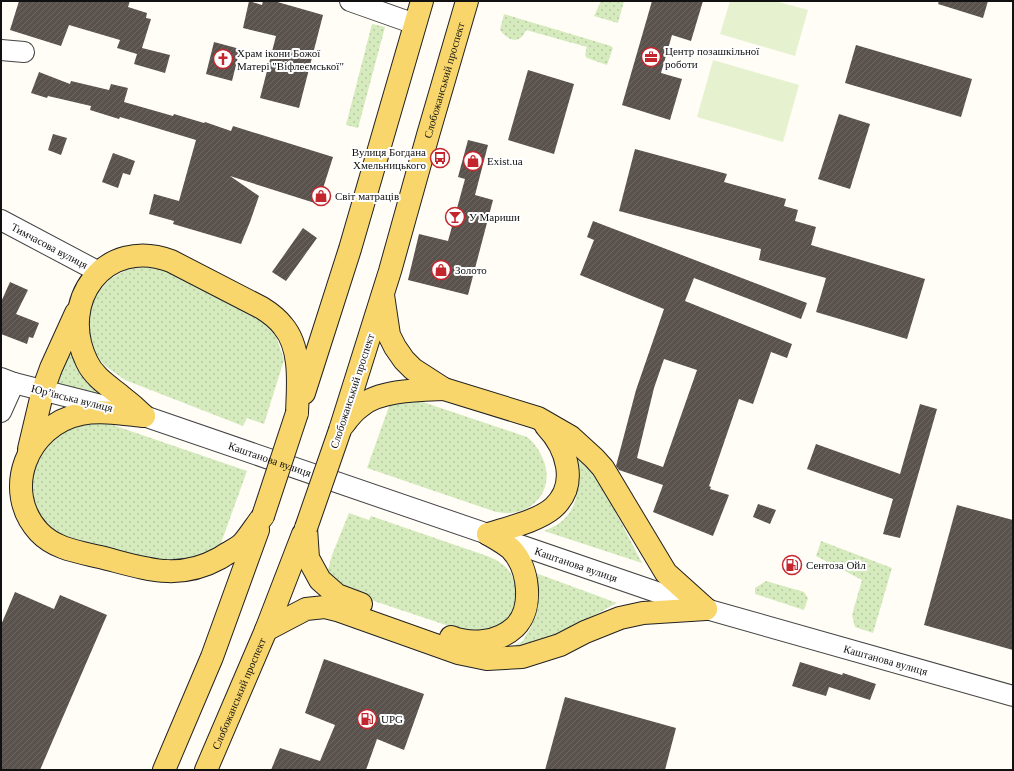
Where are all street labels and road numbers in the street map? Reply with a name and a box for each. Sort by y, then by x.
street label: Слобожанський проспект [421,21,467,140]
street label: Тимчасова вулиця [9,221,90,271]
street label: Слобожанський проспект [328,332,376,450]
street label: Юрʼївська вулиця [30,382,114,414]
street label: Каштанова вулиця [227,439,313,479]
street label: Каштанова вулиця [533,545,619,584]
street label: Слобожанський проспект [209,636,268,751]
street label: Каштанова вулиця [842,642,929,678]

